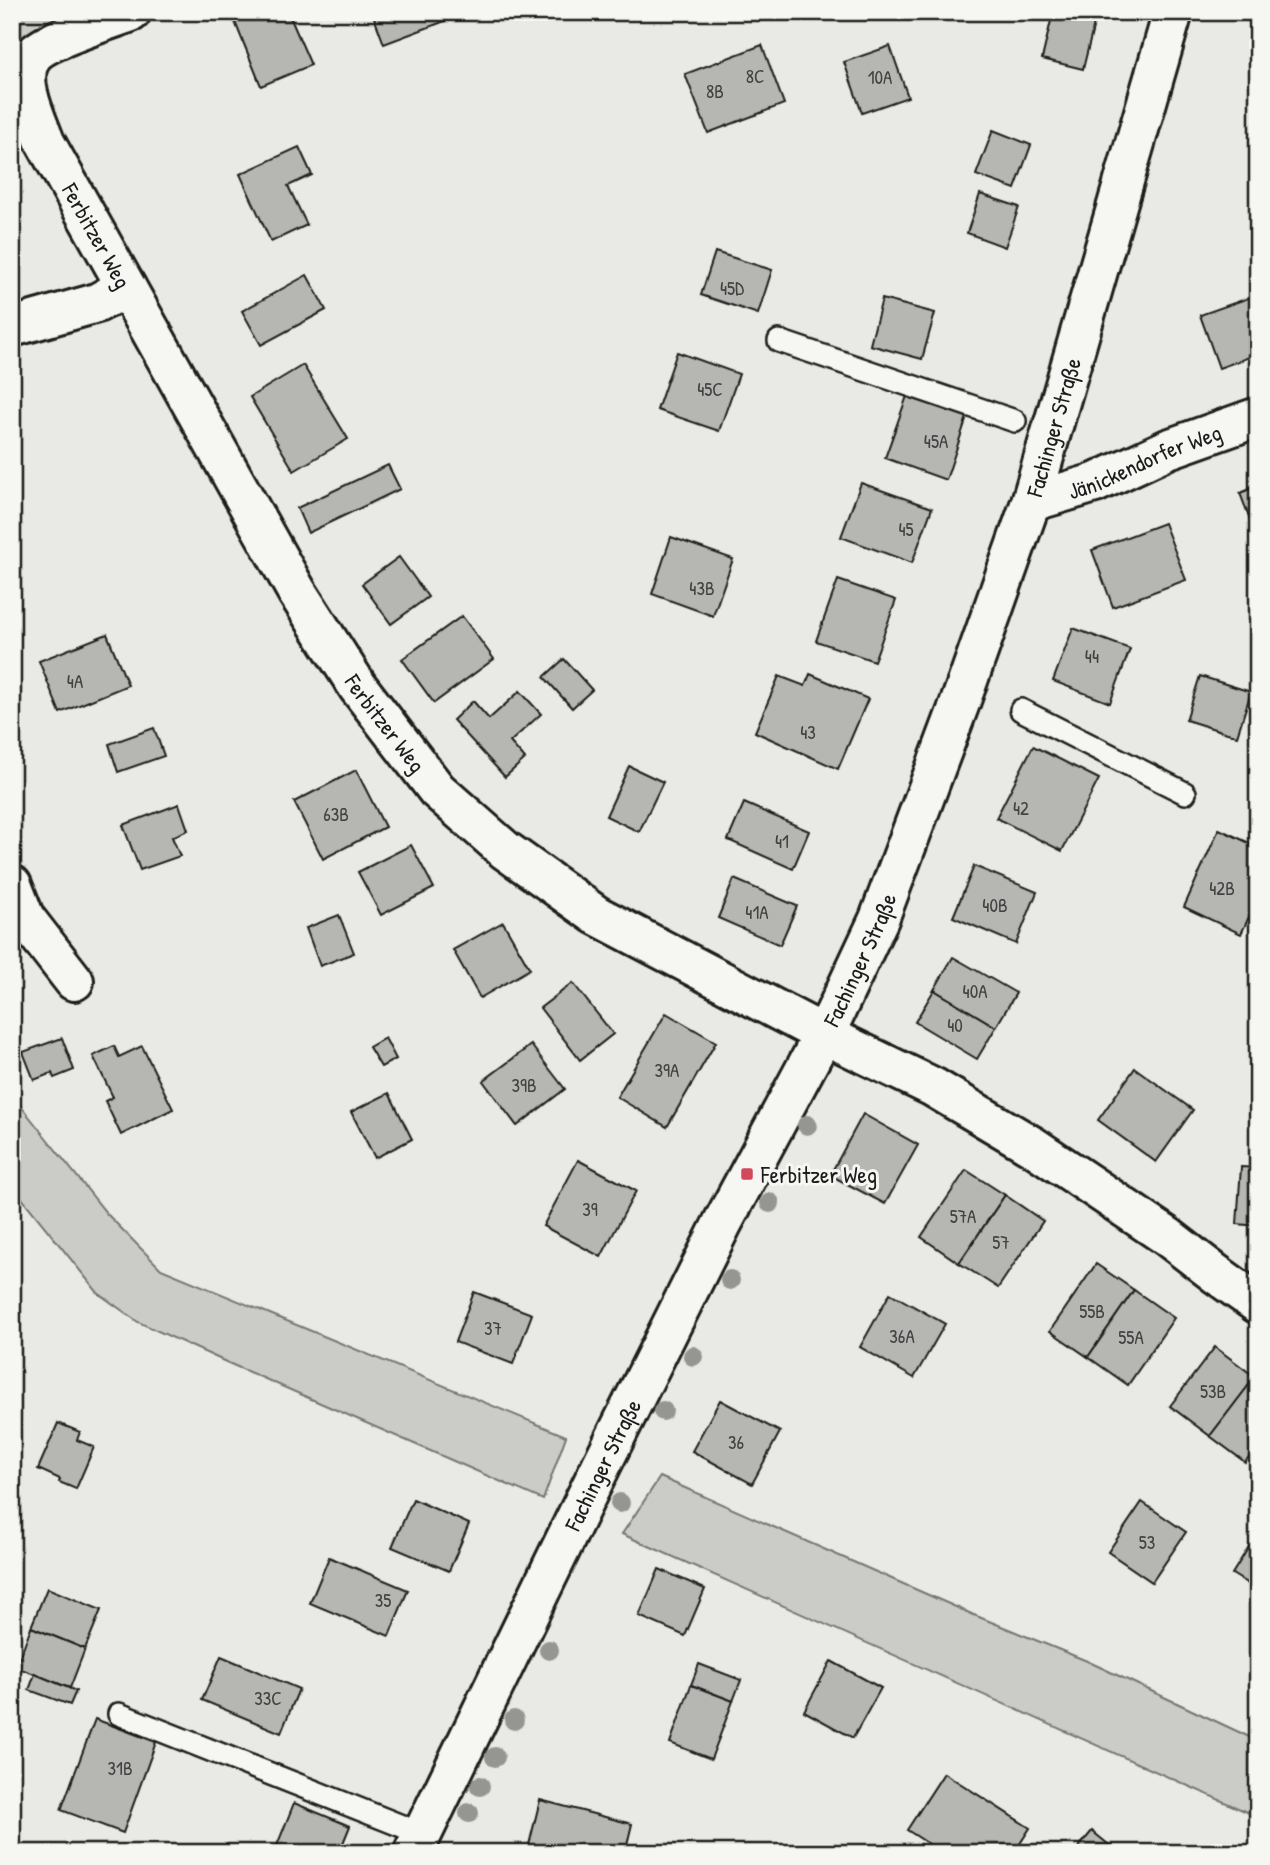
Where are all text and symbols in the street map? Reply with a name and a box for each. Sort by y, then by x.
house number: 8C [746,63,764,89]
house number: 10A [868,64,892,90]
house number: 8B [706,78,724,104]
street label: Ferbitzer Weg [55,176,139,294]
house number: 45D [720,275,744,301]
street label: Fachinger Straße [1018,354,1088,501]
house number: 45C [697,376,723,402]
street label: Jänickendorfer Weg [1064,416,1225,506]
house number: 45A [924,428,948,454]
house number: 45 [898,516,914,542]
house number: 43B [689,575,715,601]
house number: 44 [1085,643,1099,669]
street label: Ferbitzer Weg [338,667,433,778]
house number: 4A [67,668,83,694]
house number: 43 [800,719,816,745]
house number: 42 [1013,795,1029,821]
house number: 63B [323,801,349,827]
house number: 41 [775,828,789,854]
house number: 42B [1209,875,1235,901]
street label: Fachinger Straße [815,889,903,1032]
house number: 40B [982,892,1008,918]
house number: 41A [745,899,769,925]
house number: 40A [963,978,987,1004]
house number: 40 [947,1012,963,1038]
house number: 39A [655,1057,679,1083]
house number: 39B [511,1072,537,1098]
place label: Ferbitzer Weg [760,1159,877,1190]
marker: Ferbitzer Weg [739,1166,755,1182]
house number: 39 [582,1196,598,1222]
house number: 57A [950,1203,976,1229]
house number: 57 [992,1229,1010,1255]
house number: 55B [1079,1298,1105,1324]
house number: 37 [484,1315,502,1341]
house number: 36A [889,1323,915,1349]
house number: 55A [1118,1324,1144,1350]
house number: 53B [1200,1378,1226,1404]
street label: Fachinger Straße [556,1394,648,1536]
house number: 36 [728,1429,744,1455]
house number: 53 [1139,1529,1155,1555]
house number: 35 [375,1587,391,1613]
house number: 33C [254,1685,282,1711]
house number: 31B [107,1755,133,1781]

